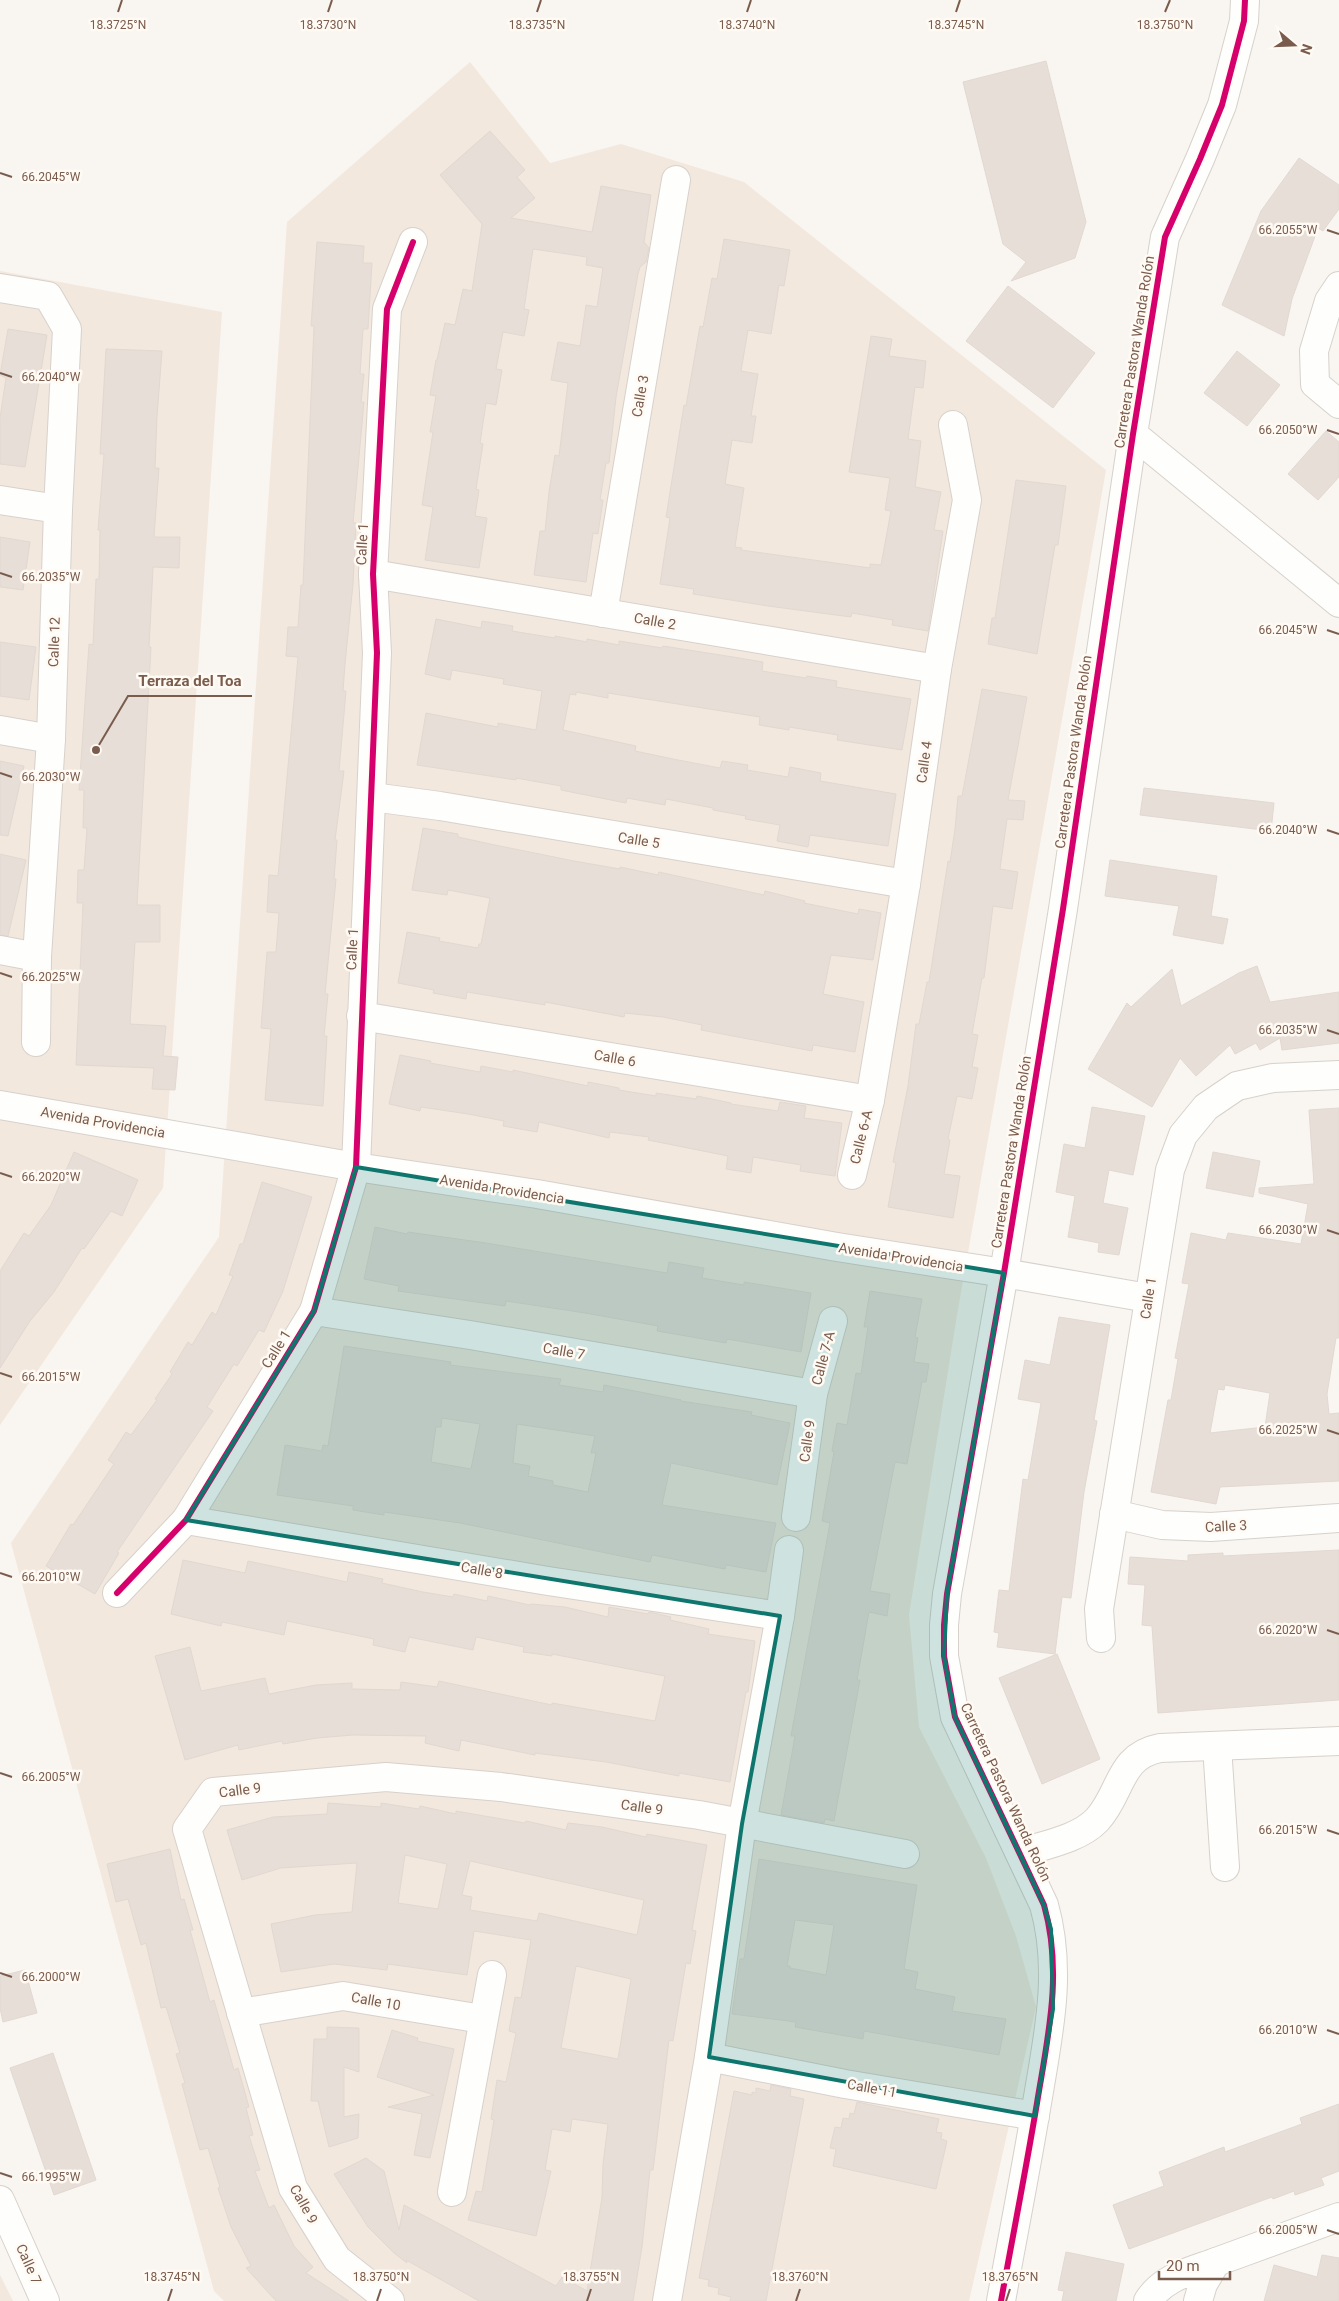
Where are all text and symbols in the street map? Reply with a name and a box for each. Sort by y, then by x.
text: 18.3725°N [90,18,146,32]
text: 18.3730°N [300,18,356,32]
text: 18.3735°N [509,18,565,32]
text: 18.3740°N [719,18,775,32]
text: 18.3745°N [928,18,984,32]
text: 18.3750°N [1137,18,1193,32]
north arrow [1269,20,1319,70]
text: N [1297,42,1315,57]
text: 66.2045°W [22,170,81,184]
text: 66.2055°W [1259,223,1318,237]
street label: Carretera Pastora Wanda Rolón [1111,254,1157,450]
text: 66.2040°W [22,370,81,384]
street label: Calle 3 [628,374,652,418]
text: 66.2050°W [1259,423,1318,437]
street label: Calle 1 [353,522,371,566]
text: 66.2035°W [22,570,81,584]
street label: Calle 2 [633,609,677,633]
street label: Calle 12 [45,617,63,667]
text: 66.2045°W [1259,623,1318,637]
street label: Carretera Pastora Wanda Rolón [1052,654,1094,850]
callout: Terraza del Toa [128,666,252,696]
text: Terraza del Toa [138,672,242,690]
street label: Calle 4 [913,740,935,784]
text: 66.2030°W [22,770,81,784]
text: 66.2040°W [1259,823,1318,837]
street label: Calle 5 [617,829,661,851]
street label: Calle 1 [343,927,361,971]
text: 66.2025°W [22,970,81,984]
text: 66.2035°W [1259,1023,1318,1037]
street label: Calle 6 [593,1046,637,1070]
street label: Carretera Pastora Wanda Rolón [988,1054,1034,1250]
street label: Avenida Providencia [40,1103,166,1141]
street label: Calle 6-A [847,1108,875,1166]
text: 66.2020°W [22,1170,81,1184]
street label: Avenida Providencia [439,1171,565,1207]
text: 66.2030°W [1259,1223,1318,1237]
street label: Avenida Providencia [838,1239,964,1275]
street label: Calle 1 [1137,1276,1159,1320]
street label: Calle 1 [258,1327,294,1371]
street label: Calle 7-A [808,1329,838,1387]
street label: Calle 7 [542,1339,586,1363]
text: 66.2015°W [22,1370,81,1384]
street label: Calle 9 [796,1419,818,1463]
text: 66.2025°W [1259,1423,1318,1437]
street label: Calle 3 [1204,1517,1248,1535]
street label: Calle 8 [460,1558,504,1582]
text: 66.2010°W [22,1570,81,1584]
text: 66.2020°W [1259,1623,1318,1637]
street label: Carretera Pastora Wanda Rolón [958,1700,1054,1884]
text: 66.2005°W [22,1770,81,1784]
street label: Calle 9 [218,1779,262,1801]
street label: Calle 9 [620,1796,664,1818]
text: 66.2015°W [1259,1823,1318,1837]
text: 66.2000°W [22,1970,81,1984]
street label: Calle 10 [350,1989,402,2013]
text: 66.2010°W [1259,2023,1318,2037]
street label: Calle 11 [846,2076,898,2100]
text: 66.1995°W [22,2170,81,2184]
street label: Calle 9 [287,2182,321,2226]
text: 66.2005°W [1259,2223,1318,2237]
street label: Calle 7 [13,2241,45,2287]
scale bar [1159,2248,1230,2280]
text: 20 m [1166,2257,1200,2275]
text: 18.3745°N [144,2270,200,2284]
text: 18.3750°N [353,2270,409,2284]
text: 18.3755°N [563,2270,619,2284]
text: 18.3760°N [772,2270,828,2284]
text: 18.3765°N [982,2270,1038,2284]

